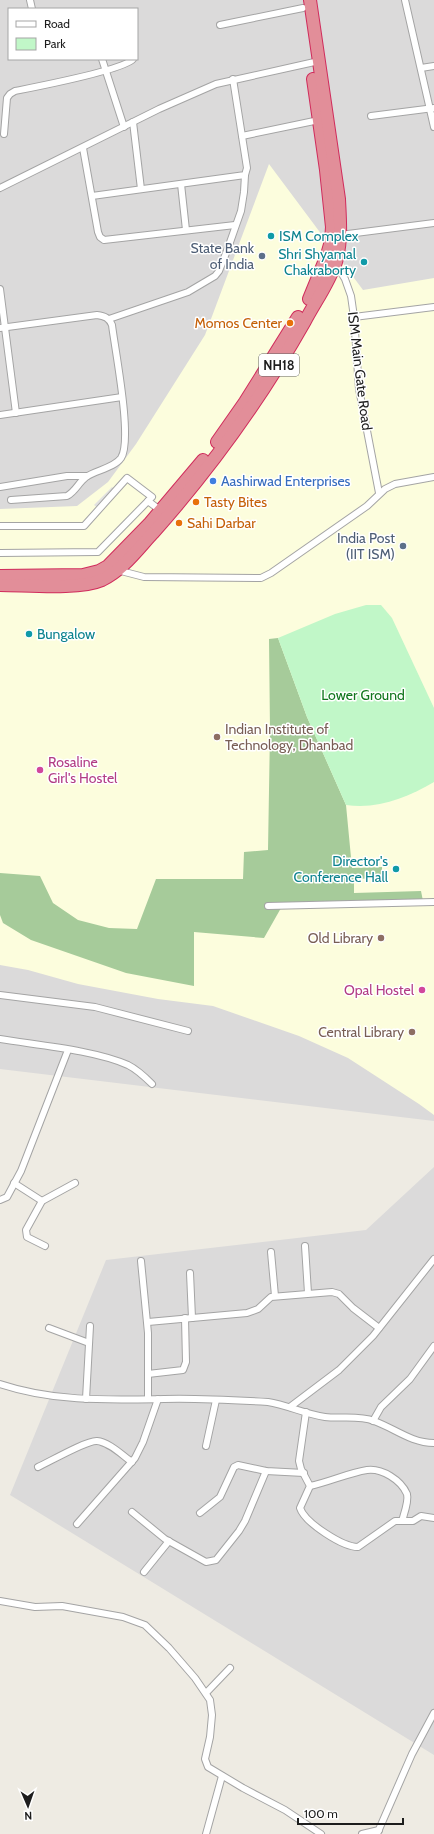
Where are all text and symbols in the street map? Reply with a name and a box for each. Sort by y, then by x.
legend [8,8,138,60]
text: Road [44,16,70,31]
text: Park [44,36,66,51]
place label: ISM Complex [279,227,359,245]
marker: ISM Complex [266,231,276,241]
place label: State Bank of India [191,239,255,273]
place label: Shri Shyamal Chakraborty [278,245,357,279]
marker: State Bank of India [257,251,267,261]
marker: Shri Shyamal Chakraborty [359,257,369,267]
street label: ISM Main Gate Road [344,311,376,431]
place label: Momos Center [195,314,283,332]
marker: Momos Center [285,318,295,328]
road number: NH18 [259,354,299,376]
place label: Aashirwad Enterprises [221,472,351,490]
marker: Aashirwad Enterprises [208,476,218,486]
place label: Tasty Bites [204,493,267,511]
marker: Tasty Bites [191,497,201,507]
place label: Sahi Darbar [187,514,256,532]
marker: Sahi Darbar [174,518,184,528]
place label: India Post (IIT ISM) [337,529,395,563]
marker: India Post (IIT ISM) [398,541,408,551]
place label: Bungalow [37,625,95,643]
marker: Bungalow [24,629,34,639]
park label: Lower Ground [321,686,405,704]
place label: Indian Institute of Technology, Dhanbad [225,720,353,754]
marker: Indian Institute of Technology, Dhanbad [212,732,222,742]
place label: Rosaline Girl's Hostel [48,753,118,787]
marker: Rosaline Girl's Hostel [35,765,45,775]
place label: Director's Conference Hall [294,852,389,886]
marker: Director's Conference Hall [391,864,401,874]
place label: Old Library [308,929,373,947]
marker: Old Library [376,933,386,943]
place label: Opal Hostel [344,981,415,999]
marker: Opal Hostel [417,985,427,995]
place label: Central Library [318,1023,404,1041]
marker: Central Library [407,1027,417,1037]
north arrow [8,1786,48,1826]
scale bar [298,1800,403,1826]
text: 100 m [304,1806,338,1821]
text: N [24,1809,32,1823]

